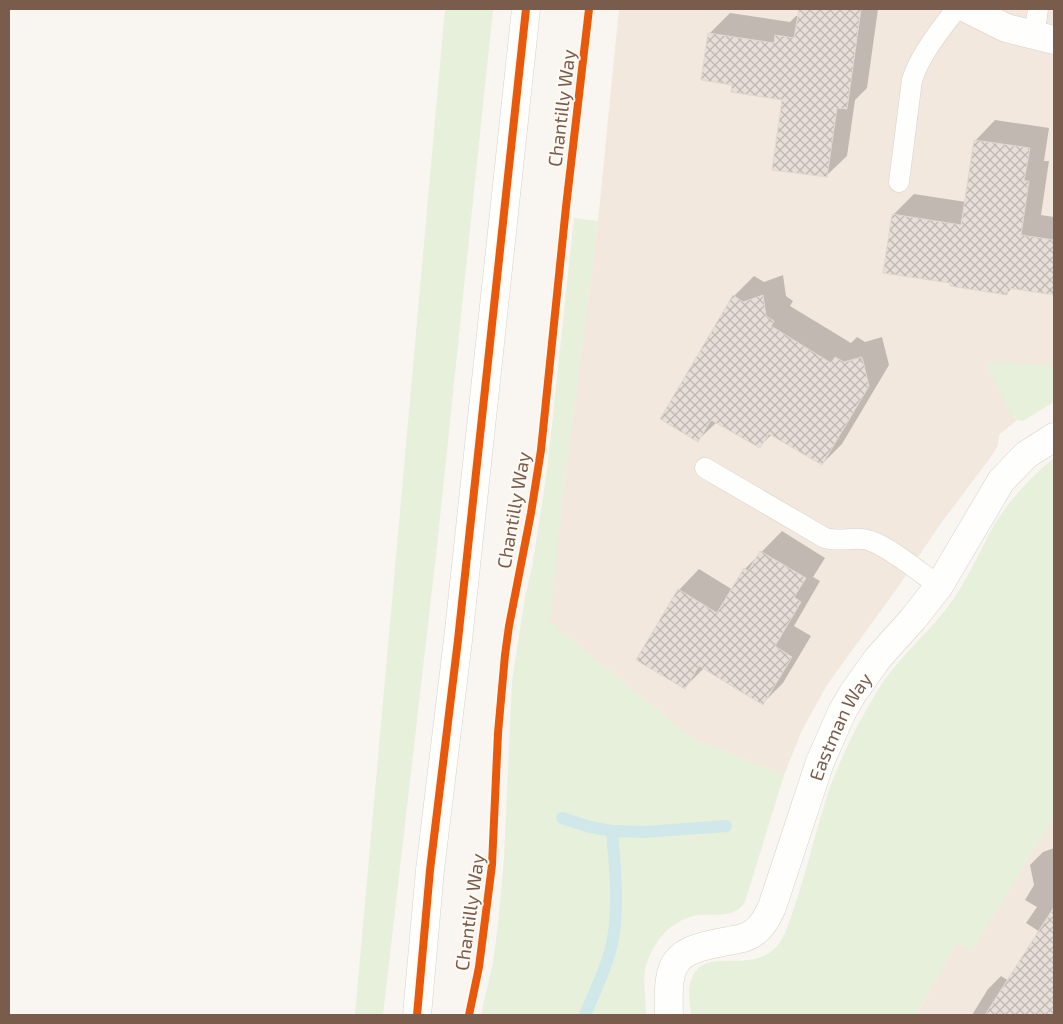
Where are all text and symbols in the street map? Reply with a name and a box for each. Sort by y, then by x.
street label: Chantilly Way [542,48,580,168]
street label: Chantilly Way [491,450,535,570]
street label: Eastman Way [803,667,876,783]
street label: Chantilly Way [449,852,489,972]

